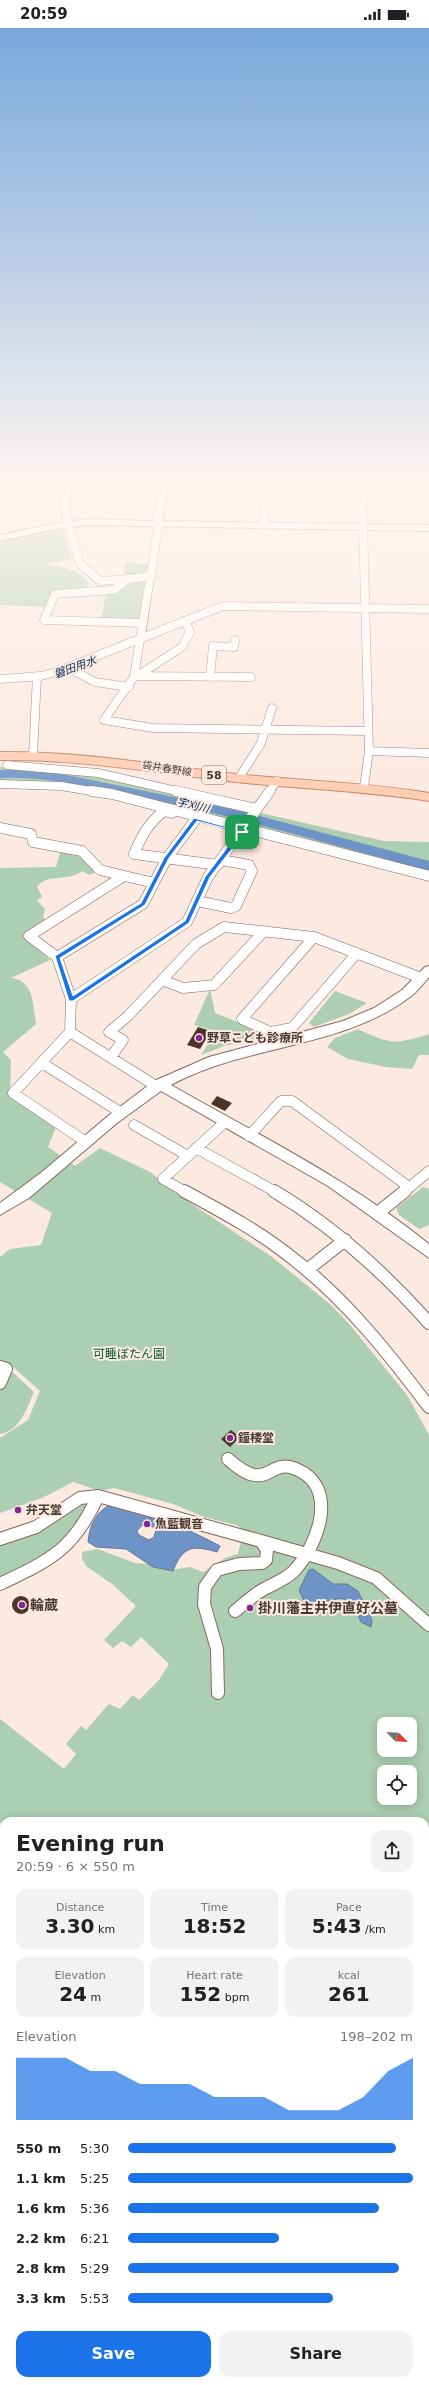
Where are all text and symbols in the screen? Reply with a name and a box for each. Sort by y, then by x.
text: 20:59 [20,5,68,23]
water label: 磐田用水 [52,653,99,681]
street label: 袋井春野線 [141,759,192,778]
road number: 58 [202,766,226,784]
water label: 宇刈川 [175,795,211,816]
pin [225,815,259,849]
icon: arrive [231,821,253,843]
place label: 野草こども診療所 [207,1031,303,1045]
marker: 野草こども診療所 [194,1033,204,1043]
park label: 可睡ぼたん園 [93,1347,165,1361]
place label: 鐘楼堂 [237,1431,274,1445]
marker: 鐘楼堂 [225,1433,235,1443]
place label: 弁天堂 [26,1503,62,1517]
marker: 弁天堂 [13,1505,23,1515]
place label: 魚藍観音 [155,1517,203,1531]
marker: 魚藍観音 [142,1519,152,1529]
place label: 輪蔵 [30,1597,58,1613]
marker: 輪蔵 [17,1600,27,1610]
place label: 掛川藩主井伊直好公墓 [258,1600,398,1616]
marker: 掛川藩主井伊直好公墓 [245,1603,255,1613]
north arrow [377,1717,417,1757]
map controls [377,1717,417,1805]
button: locate [377,1765,417,1805]
button: share [371,1830,413,1872]
text: Evening run [16,1831,165,1856]
text: 20:59 · 6 × 550 m [16,1859,135,1874]
text: Distance [56,1901,104,1914]
text: Time [201,1901,228,1914]
text: Pace [336,1901,362,1914]
text: 3.30 [45,1914,95,1938]
text: 18:52 [183,1914,246,1938]
text: 5:43 [312,1914,362,1938]
text: km [95,1923,115,1936]
text: /km [362,1923,386,1936]
text: Elevation [55,1969,106,1982]
text: Heart rate [186,1969,243,1982]
text: kcal [338,1969,360,1982]
text: 24 [59,1982,87,2006]
text: 152 [180,1982,221,2006]
text: 261 [328,1982,370,2006]
text: m [87,1991,101,2004]
text: bpm [221,1991,249,2004]
text: Elevation [16,2029,76,2044]
text: 198–202 m [340,2029,413,2044]
text: 550 m [16,2141,61,2156]
text: 5:30 [80,2141,109,2156]
text: 1.1 km [16,2171,66,2186]
text: 5:25 [80,2171,109,2186]
text: 1.6 km [16,2201,66,2216]
text: 5:36 [80,2201,109,2216]
text: 2.2 km [16,2231,66,2246]
text: 6:21 [80,2231,109,2246]
text: 2.8 km [16,2261,66,2276]
text: 5:29 [80,2261,109,2276]
text: 3.3 km [16,2291,66,2306]
text: 5:53 [80,2291,109,2306]
button: Save [16,2331,211,2377]
button: Share [219,2331,413,2377]

